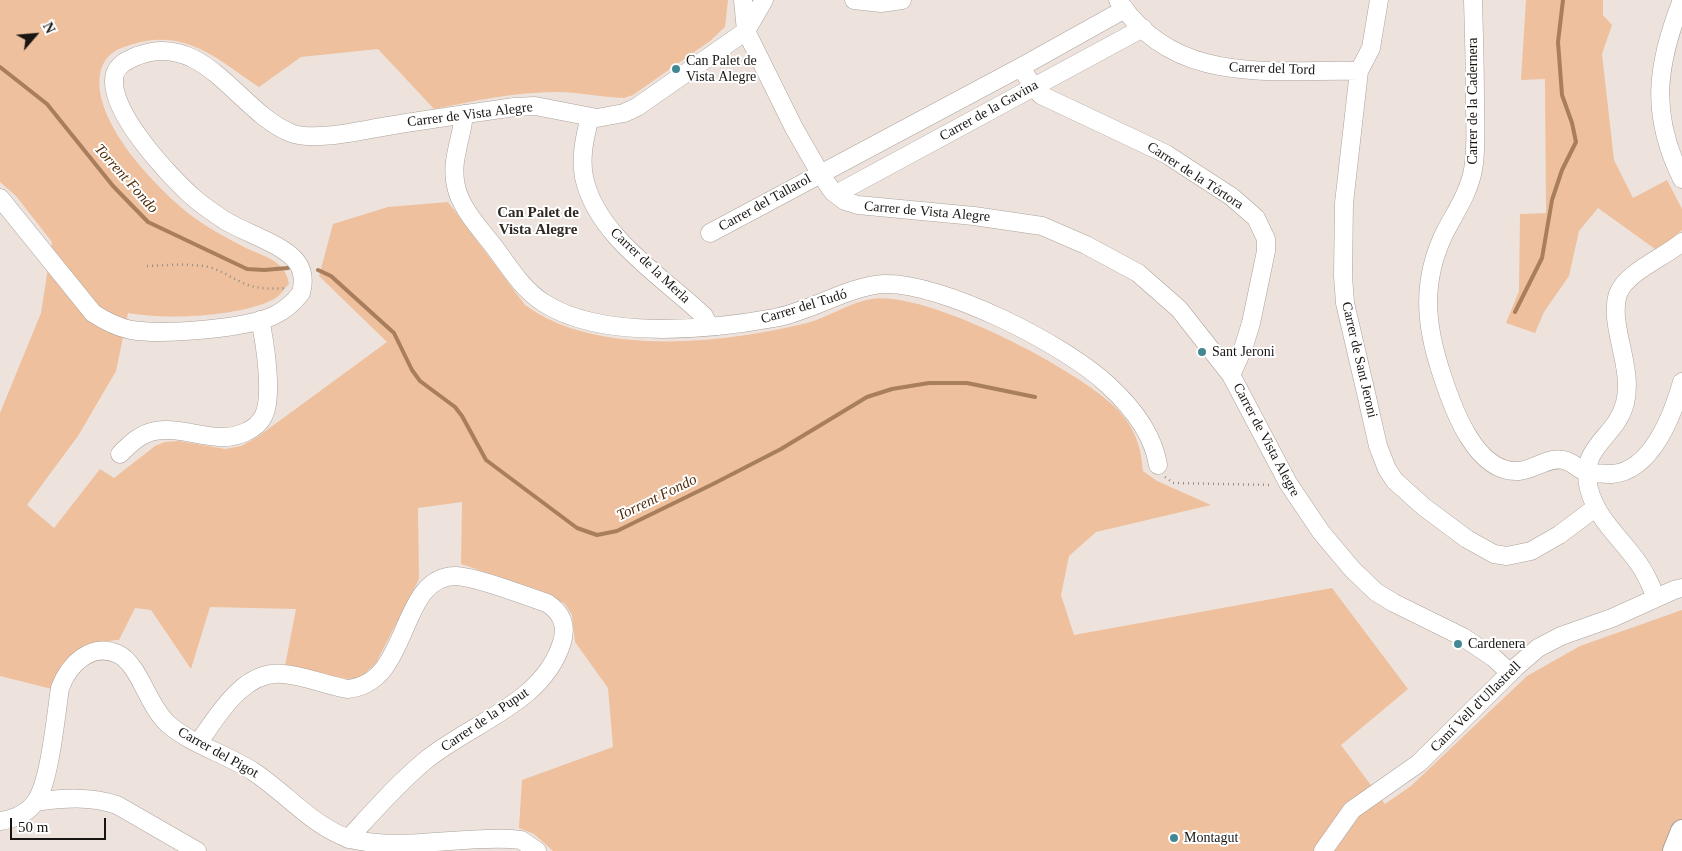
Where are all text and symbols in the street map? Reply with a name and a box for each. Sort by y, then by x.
north arrow [10,10,60,60]
text: N [40,20,58,36]
street label: Carrer de la Cadernera [1465,37,1481,165]
place label: Can Palet de Vista Alegre [686,53,757,85]
street label: Carrer del Tord [1229,59,1315,79]
marker: Can Palet de Vista Alegre [670,63,682,75]
street label: Carrer de la Gavina [937,77,1041,145]
street label: Carrer de Vista Alegre [406,99,534,131]
street label: Carrer de la Tórtora [1144,139,1246,213]
water label: Torrent Fondo [90,141,162,217]
street label: Carrer del Tallarol [716,171,814,235]
street label: Carrer de Vista Alegre [863,198,991,226]
district label: Can Palet de Vista Alegre [497,204,579,239]
street label: Carrer de la Merla [607,225,693,307]
street label: Carrer del Tudó [759,286,849,328]
street label: Carrer de Sant Jeroni [1337,300,1381,420]
place label: Sant Jeroni [1212,344,1275,360]
marker: Sant Jeroni [1196,346,1208,358]
street label: Carrer de Vista Alegre [1229,380,1303,500]
water label: Torrent Fondo [614,471,700,525]
place label: Cardenera [1468,636,1526,652]
marker: Cardenera [1452,638,1464,650]
street label: Camí Vell d'Ullastrell [1427,658,1525,756]
street label: Carrer de la Puput [438,684,532,756]
street label: Carrer del Pigot [175,724,261,782]
scale bar [12,808,109,840]
text: 50 m [18,819,48,835]
place label: Montagut [1184,830,1238,846]
marker: Montagut [1168,832,1180,844]

